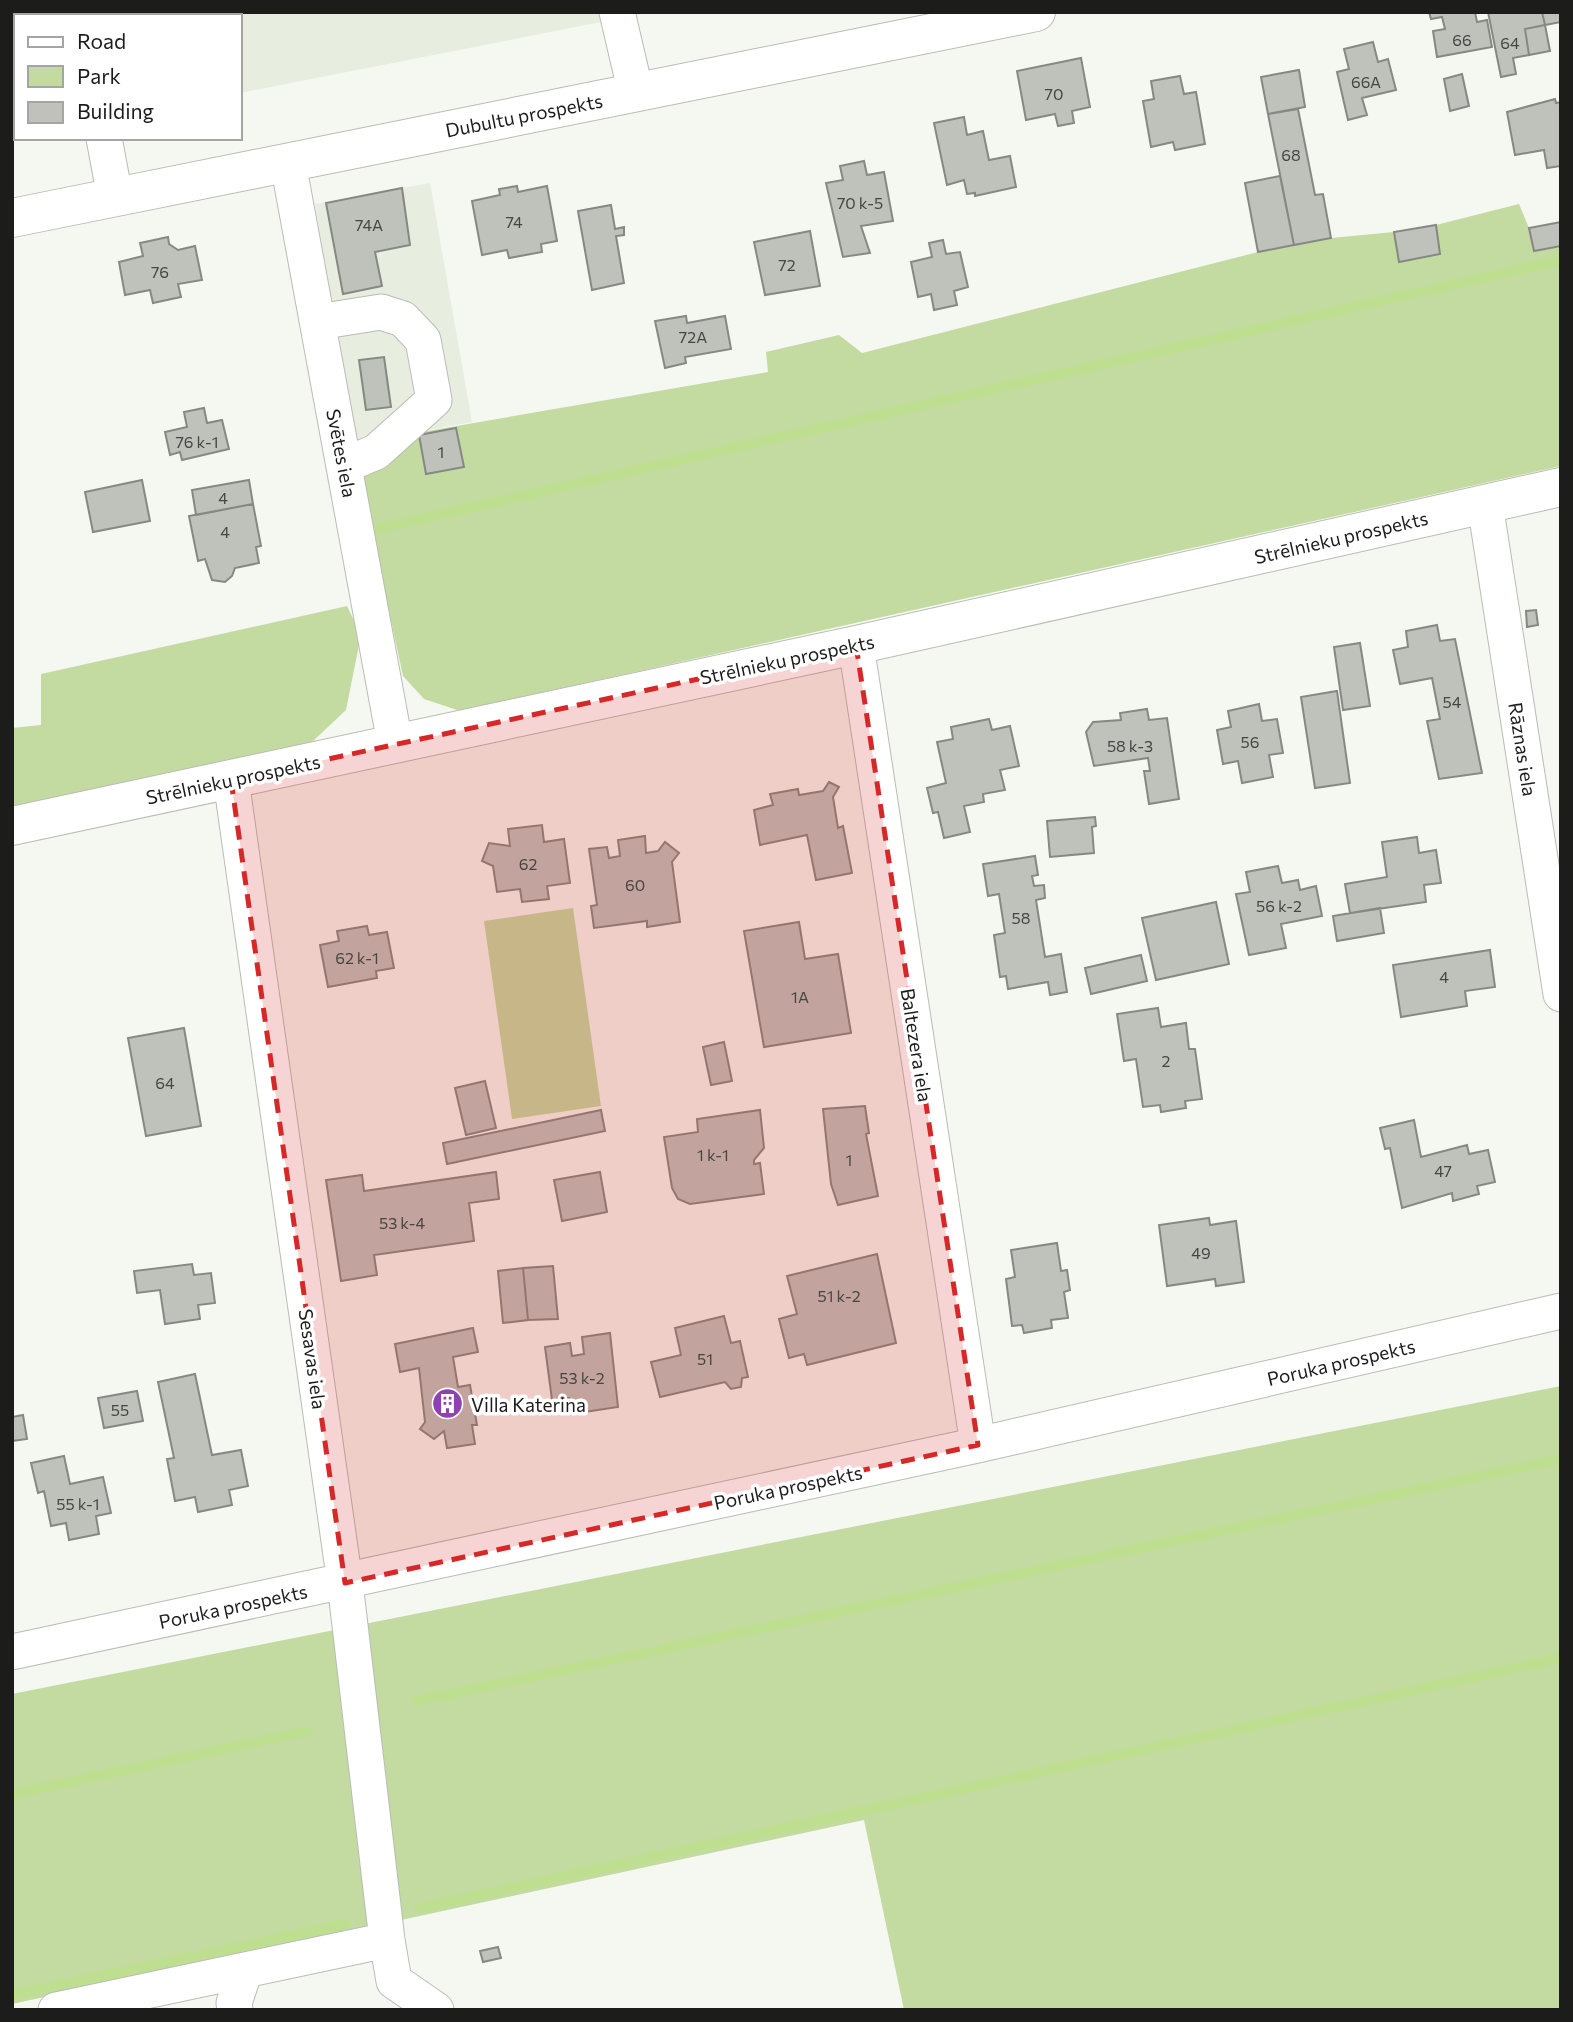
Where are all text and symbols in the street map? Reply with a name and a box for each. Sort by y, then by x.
legend [14,14,242,140]
text: Road [77,28,126,53]
house number: 66 [1452,30,1472,49]
house number: 64 [1500,33,1520,52]
text: Park [77,63,121,88]
house number: 66A [1351,72,1381,91]
house number: 70 [1045,84,1063,103]
street label: Dubultu prospekts [443,88,605,142]
text: Building [77,98,154,123]
house number: 68 [1281,145,1301,164]
house number: 70 k-5 [837,193,883,212]
house number: 74 [505,212,523,231]
house number: 74A [355,215,383,234]
house number: 72 [778,255,796,274]
house number: 76 [151,262,169,281]
house number: 72A [679,327,707,346]
street label: Svētes iela [322,407,362,499]
house number: 76 k-1 [175,432,219,451]
house number: 1 [438,442,444,461]
house number: 4 [218,488,228,507]
street label: Strēlnieku prospekts [1252,506,1430,568]
house number: 4 [220,522,230,541]
street label: Strēlnieku prospekts [698,629,876,689]
house number: 54 [1443,692,1462,711]
street label: Rāznas iela [1504,700,1542,798]
house number: 56 [1241,732,1259,751]
house number: 58 k-3 [1107,736,1153,755]
street label: Strēlnieku prospekts [144,749,322,809]
house number: 62 [519,854,537,873]
house number: 60 [625,875,645,894]
house number: 56 k-2 [1256,896,1302,915]
house number: 58 [1012,908,1030,927]
house number: 62 k-1 [335,948,379,967]
house number: 4 [1439,967,1449,986]
house number: 1A [791,987,809,1006]
street label: Baltezera iela [897,987,937,1103]
house number: 2 [1162,1051,1171,1070]
house number: 64 [155,1073,175,1092]
house number: 1 k-1 [697,1145,729,1164]
house number: 1 [846,1150,852,1169]
house number: 47 [1434,1161,1452,1180]
house number: 53 k-4 [379,1213,425,1232]
house number: 49 [1191,1243,1211,1262]
house number: 51 k-2 [817,1286,861,1305]
street label: Sesavas iela [295,1307,331,1411]
street label: Poruka prospekts [1265,1334,1417,1390]
house number: 51 [697,1349,713,1368]
house number: 53 k-2 [559,1368,605,1387]
building icon: Villa Katerina [431,1387,465,1421]
place label: Villa Katerina [471,1393,586,1416]
house number: 55 [111,1400,129,1419]
street label: Poruka prospekts [712,1460,864,1514]
house number: 55 k-1 [56,1494,100,1513]
street label: Poruka prospekts [157,1579,309,1633]

